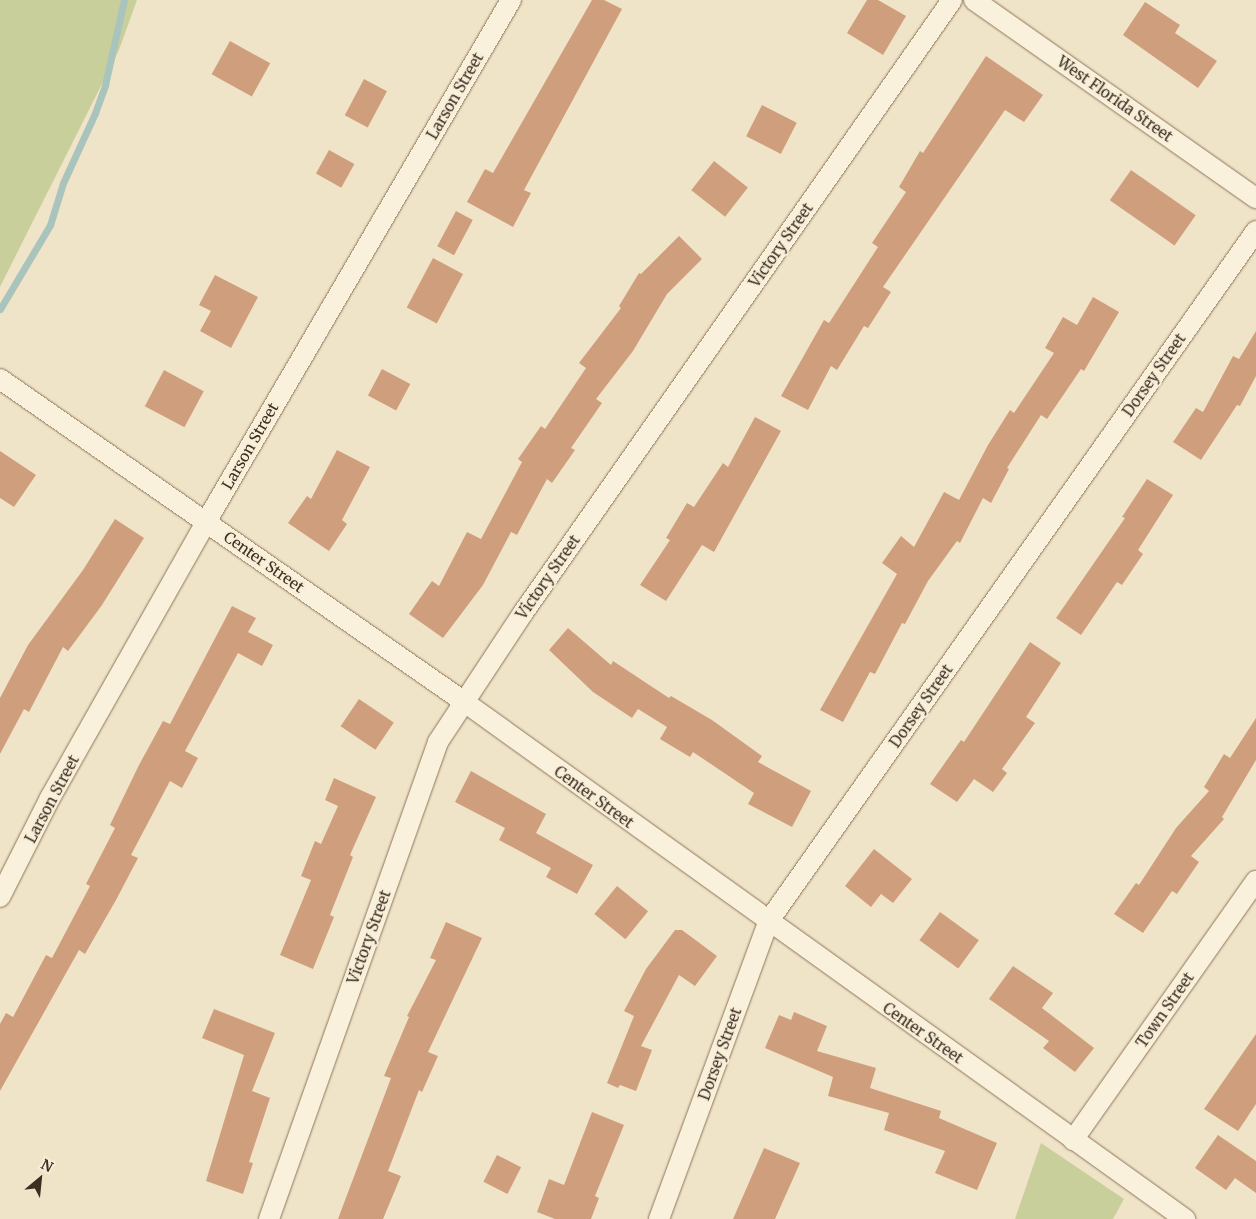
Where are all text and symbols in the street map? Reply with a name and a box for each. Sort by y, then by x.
street label: Larson Street [423,50,487,142]
street label: West Florida Street [1054,52,1176,146]
street label: Victory Street [745,199,817,291]
street label: Dorsey Street [1119,330,1189,420]
street label: Larson Street [218,400,282,492]
street label: Center Street [220,528,308,596]
street label: Victory Street [512,531,584,623]
street label: Dorsey Street [886,661,956,751]
street label: Larson Street [21,752,83,846]
street label: Center Street [551,762,637,832]
street label: Victory Street [344,888,394,986]
street label: Town Street [1132,969,1198,1051]
street label: Center Street [879,999,967,1067]
street label: Dorsey Street [695,1005,745,1103]
north arrow [15,1154,65,1204]
text: N [38,1155,56,1176]

